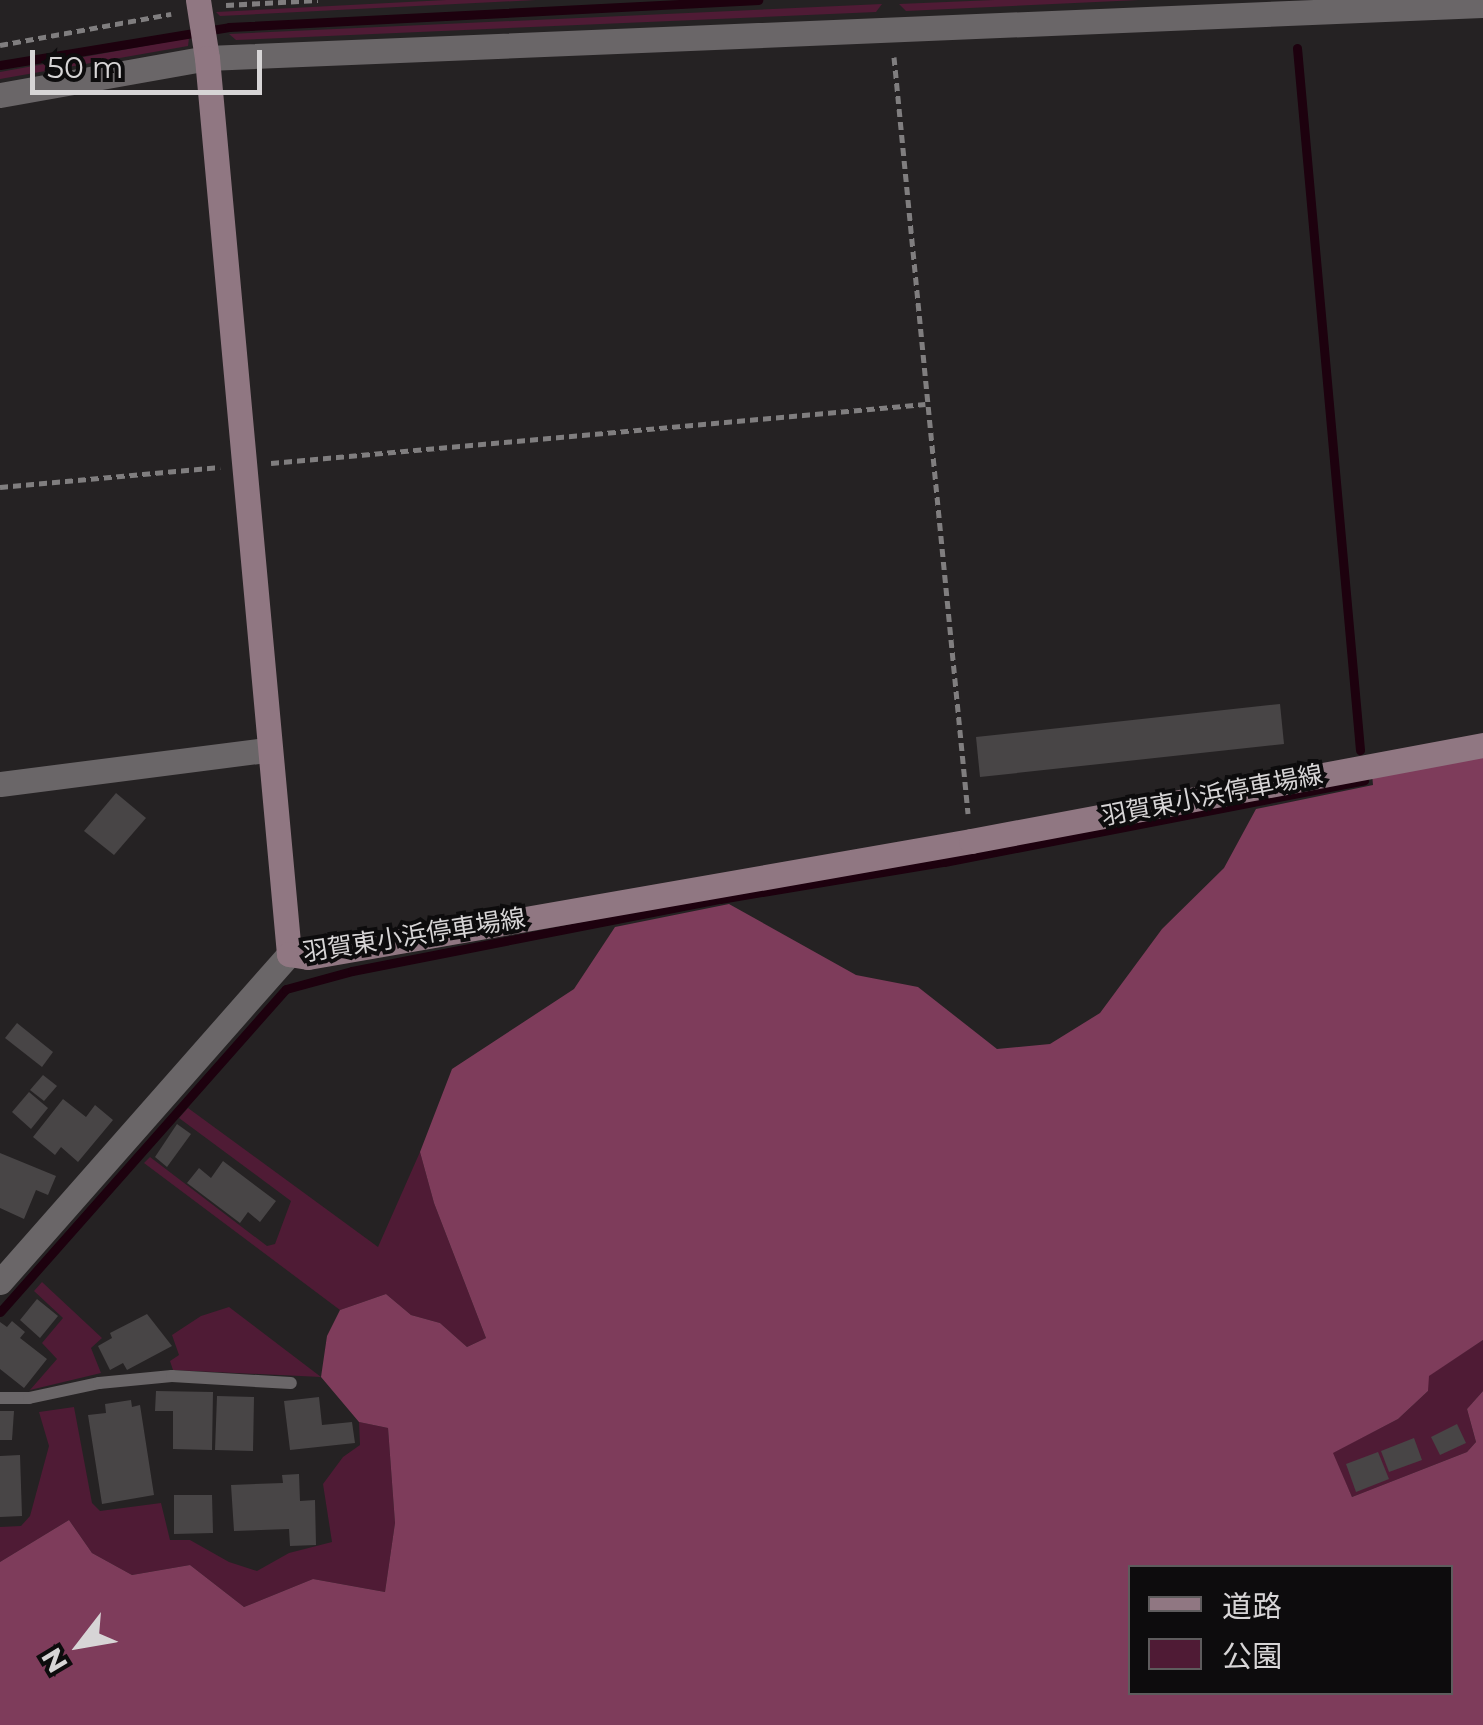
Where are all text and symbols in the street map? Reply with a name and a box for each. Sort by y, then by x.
scale bar [35,30,268,92]
text: 50 m [47,49,124,86]
street label: 羽賀東小浜停車場線 [1099,759,1325,831]
street label: 羽賀東小浜停車場線 [301,903,527,967]
legend [1128,1565,1453,1695]
text: 道路 [1222,1588,1282,1625]
north arrow [30,1595,130,1695]
text: 公園 [1222,1638,1282,1675]
text: N [34,1642,75,1679]

